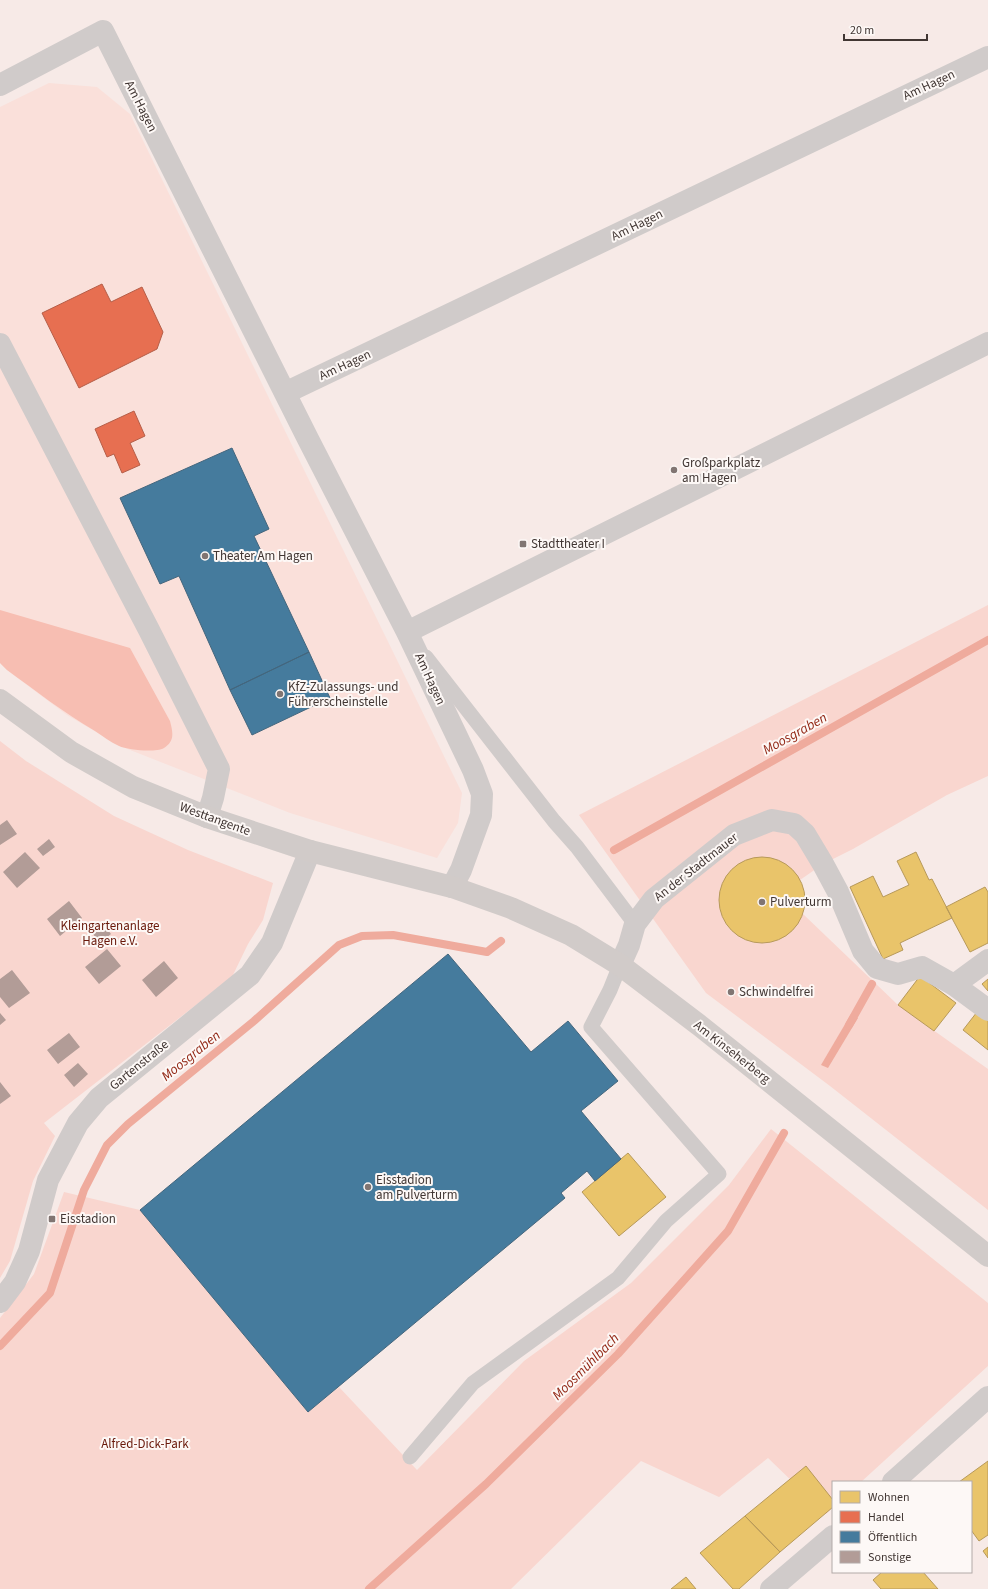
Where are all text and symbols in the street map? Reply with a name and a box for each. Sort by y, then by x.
scale bar [844,16,927,42]
text: 20 m [850,22,874,39]
street label: Am Hagen [900,65,958,105]
street label: Am Hagen [120,77,162,135]
street label: Am Hagen [608,205,666,245]
street label: Am Hagen [316,345,374,385]
place label: Großparkplatz am Hagen [682,454,761,487]
marker: Großparkplatz am Hagen [669,465,679,475]
place label: Stadttheater I [531,535,605,553]
marker: Stadttheater I [518,539,528,549]
place label: Theater Am Hagen [213,547,313,565]
marker: Theater Am Hagen [200,551,210,561]
street label: Am Hagen [410,650,450,708]
place label: KfZ-Zulassungs- und Führerscheinstelle [288,678,399,711]
marker: KfZ-Zulassungs- und Führerscheinstelle [275,689,285,699]
water label: Moosgraben [759,708,831,760]
street label: Westtangente [177,798,253,840]
street label: An der Stadtmauer [650,828,742,905]
place label: Pulverturm [770,893,831,911]
marker: Pulverturm [757,897,767,907]
park label: Kleingartenanlage Hagen e.V. [60,917,160,950]
place label: Schwindelfrei [739,983,813,1001]
marker: Schwindelfrei [726,987,736,997]
street label: Am Kinseherberg [690,1016,774,1088]
water label: Moosgraben [157,1026,225,1086]
street label: Gartenstraße [106,1036,172,1094]
place label: Eisstadion am Pulverturm [376,1171,457,1204]
marker: Eisstadion am Pulverturm [363,1182,373,1192]
place label: Eisstadion [60,1210,116,1228]
marker: Eisstadion [47,1214,57,1224]
water label: Moosmühlbach [548,1329,624,1405]
park label: Alfred-Dick-Park [101,1435,189,1453]
legend [832,1481,972,1573]
text: Wohnen [868,1489,910,1506]
text: Handel [868,1509,904,1526]
text: Öffentlich [868,1529,917,1546]
text: Sonstige [868,1549,911,1566]

